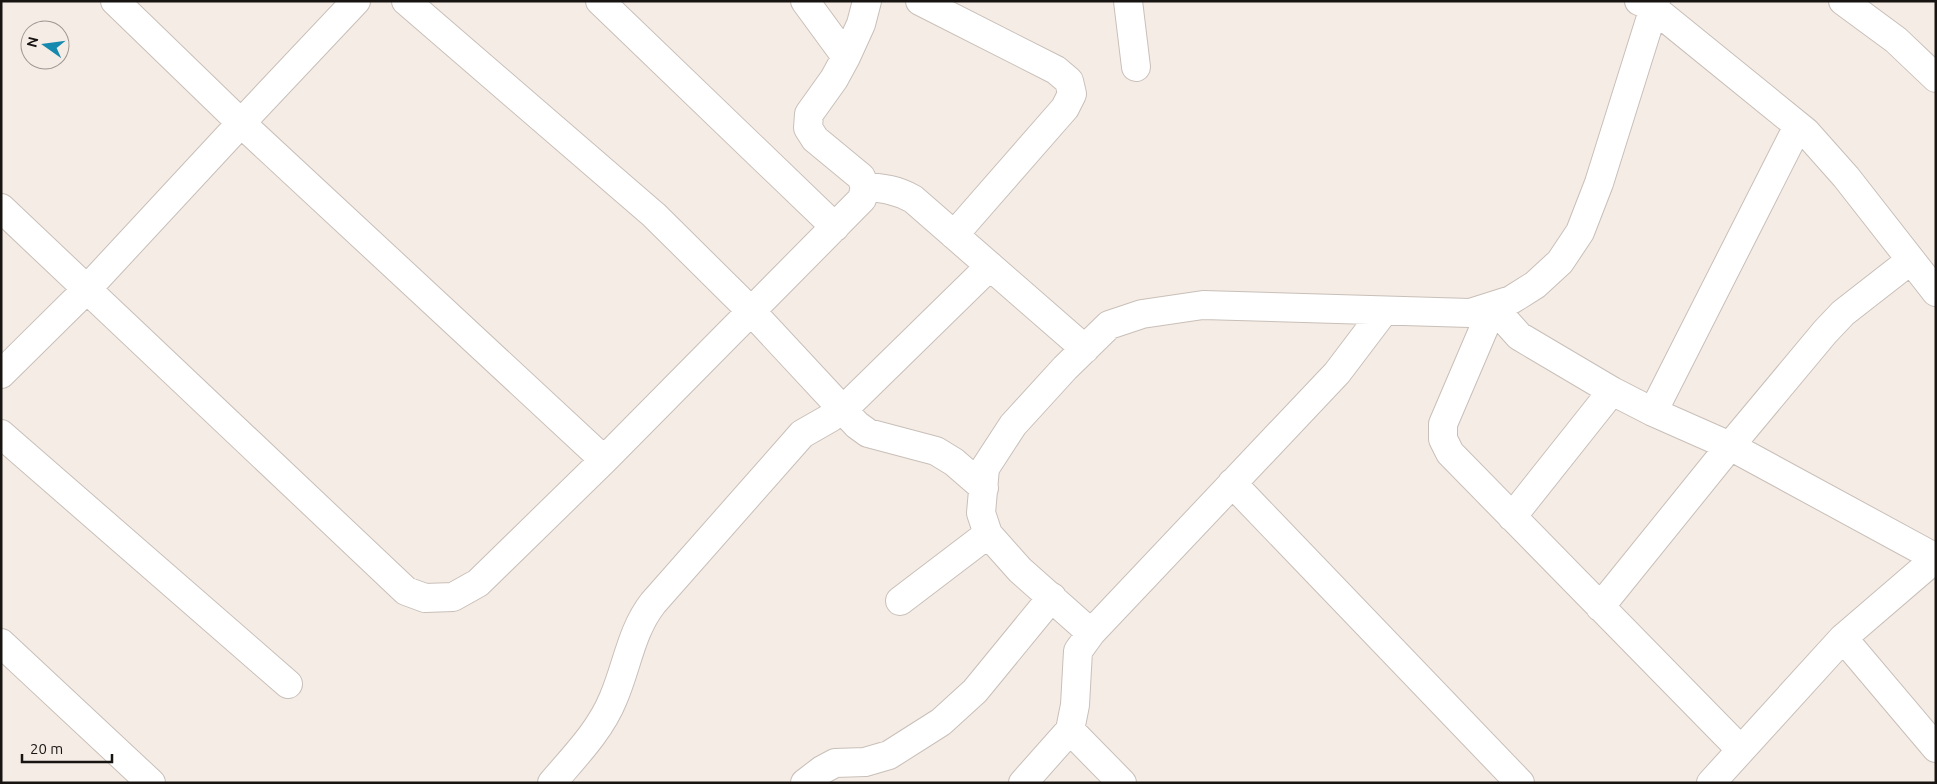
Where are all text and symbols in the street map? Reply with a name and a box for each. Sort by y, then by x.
north arrow [20,20,70,70]
text: N [23,35,41,49]
scale bar [22,732,112,764]
text: 20 m [30,740,63,757]

